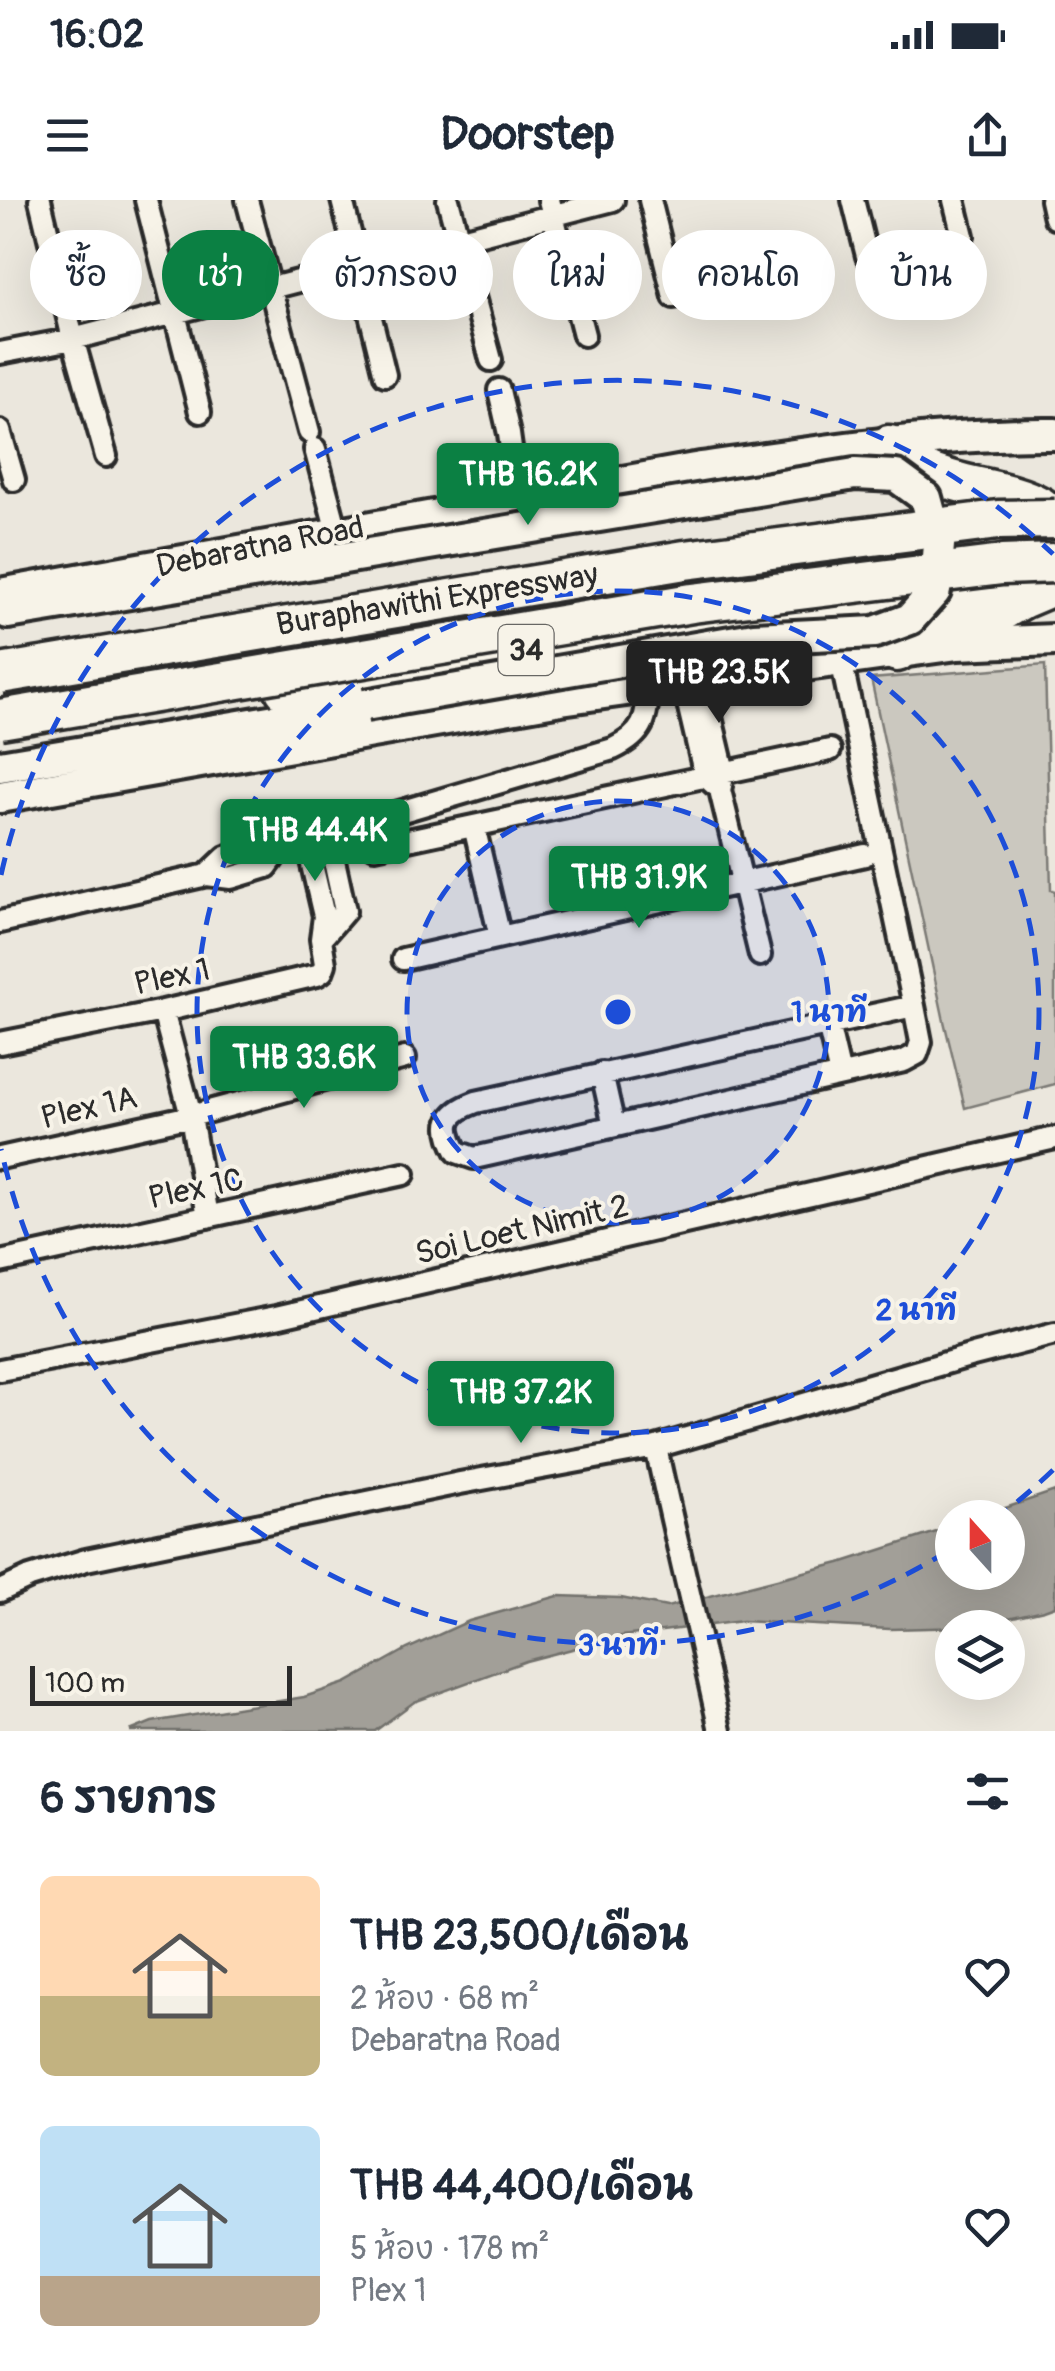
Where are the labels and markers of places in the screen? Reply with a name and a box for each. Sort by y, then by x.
pin: THB 16.2K [414,443,642,528]
pin: THB 23.5K [605,641,833,726]
pin: THB 44.4K [201,799,429,884]
pin: THB 31.9K [525,846,753,931]
centre of rings [600,994,636,1030]
pin: THB 33.6K [190,1026,418,1111]
pin: THB 37.2K [407,1361,635,1446]

